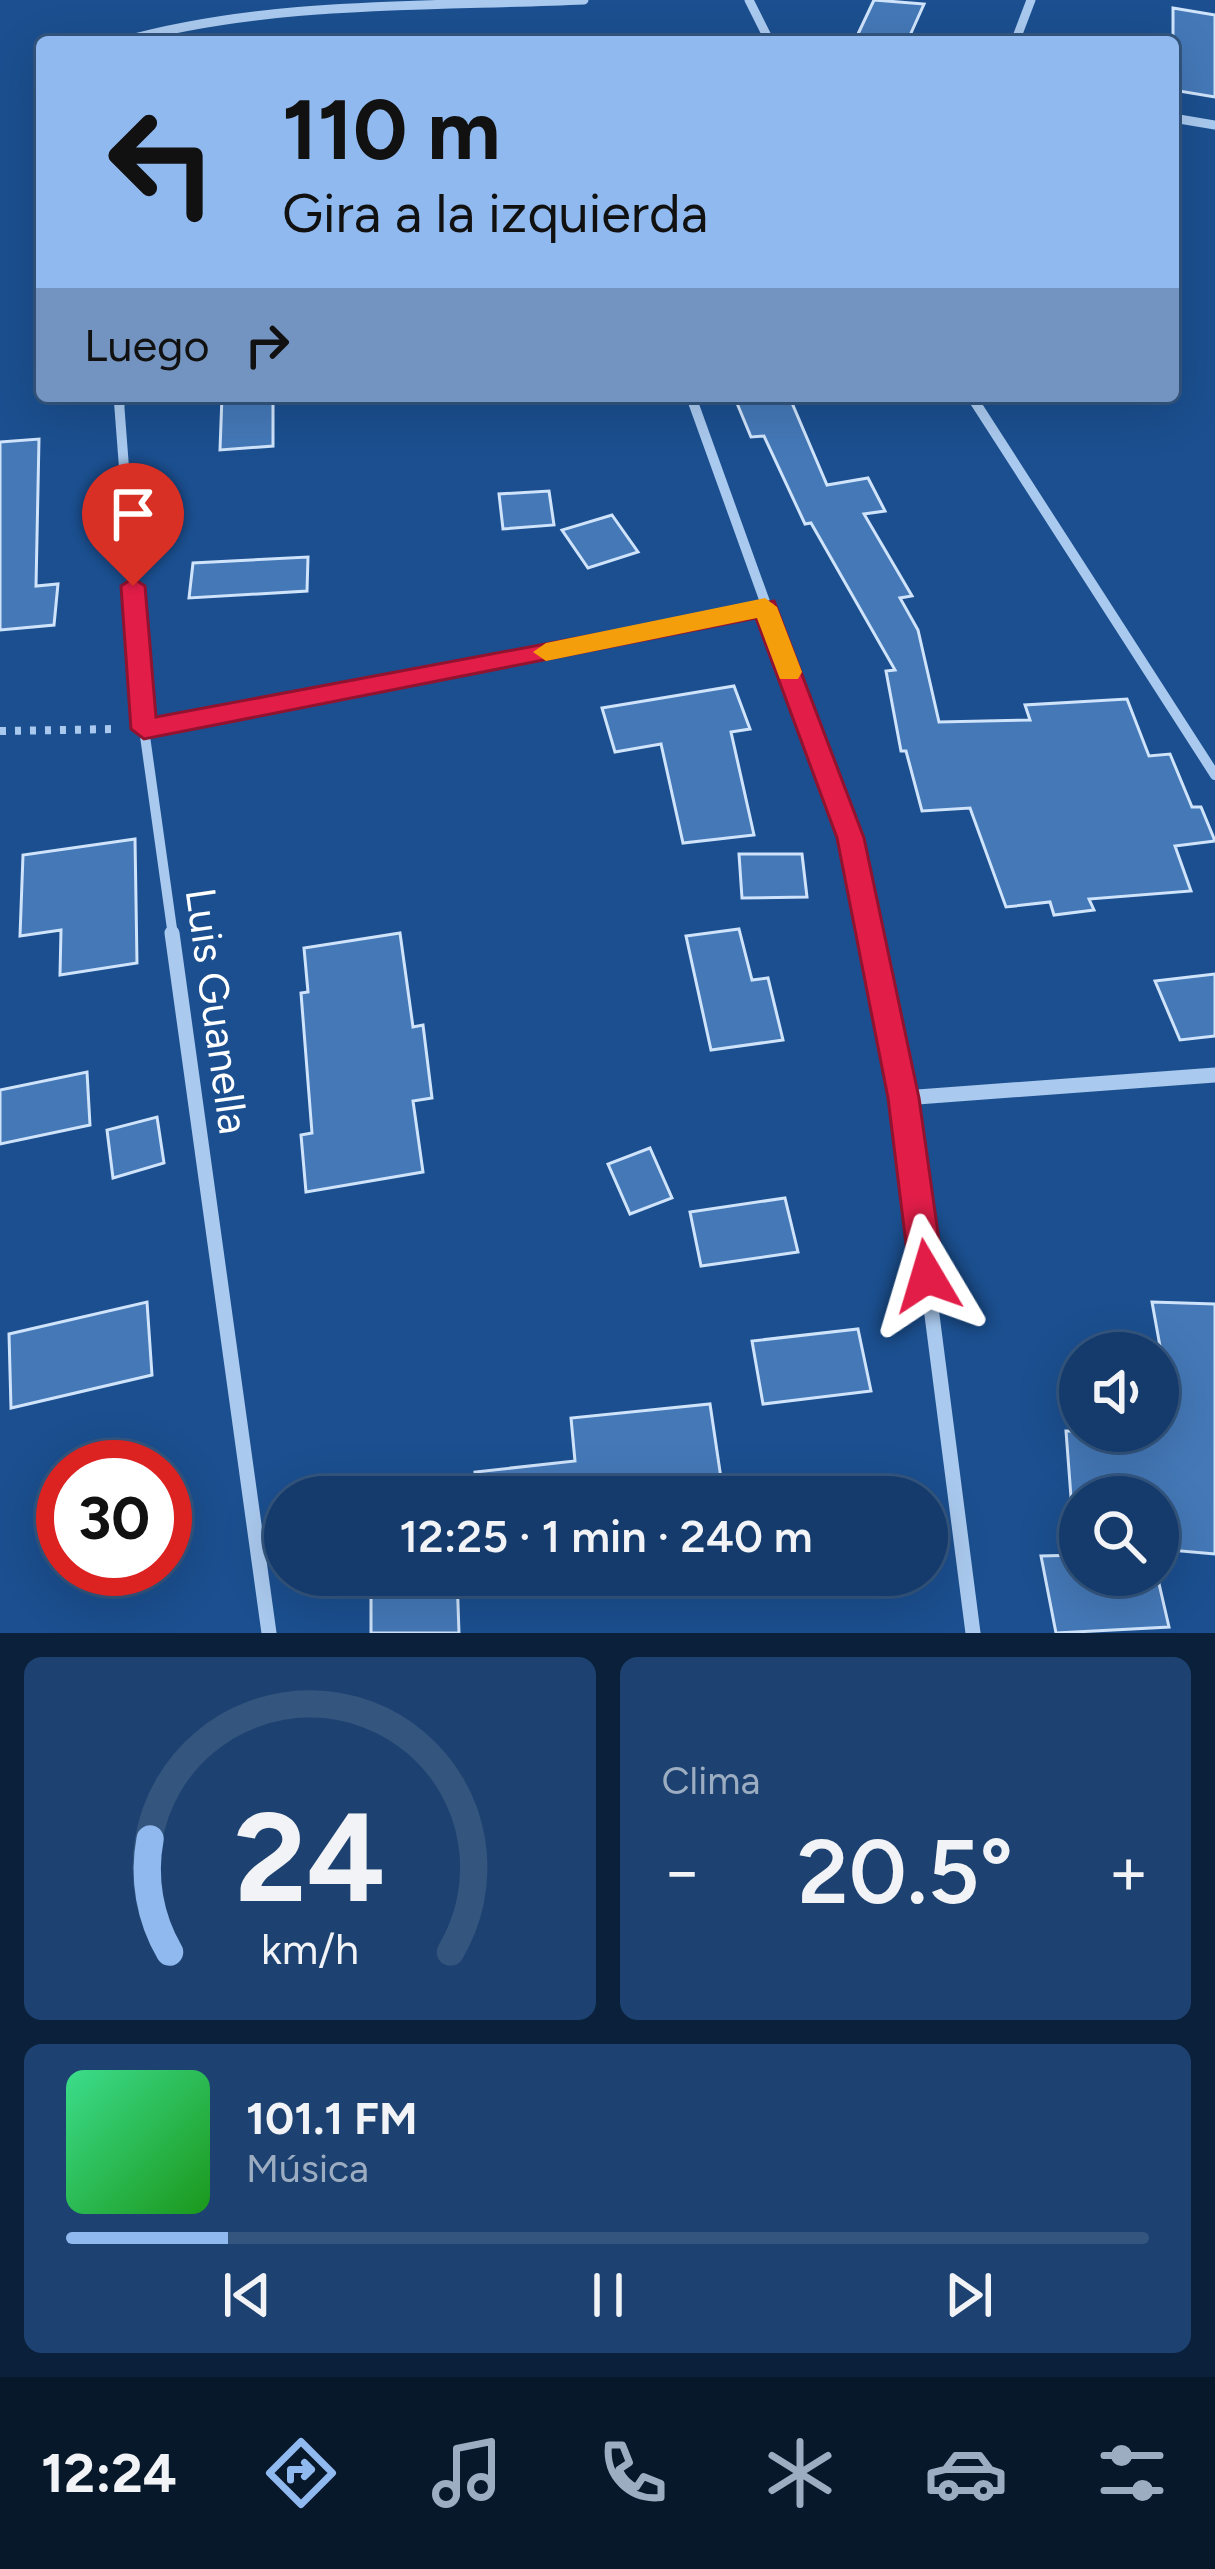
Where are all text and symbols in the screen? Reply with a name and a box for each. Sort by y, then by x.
text: 110 m [282,79,501,180]
icon: left [84,84,240,240]
text: Gira a la izquierda [282,181,708,246]
icon: right [234,312,300,378]
text: Luego [84,318,210,372]
pin [82,463,184,586]
icon: arrive [100,481,166,547]
street label: Luis Guanella [174,885,260,1137]
position arrow [864,1213,990,1339]
map controls [1059,1332,1179,1596]
button: sound [1059,1332,1179,1452]
speed limit sign: 30 [36,1440,192,1596]
button: search [1059,1476,1179,1596]
text: 12:25 · 1 min · 240 m [399,1509,813,1563]
text: Clima [662,1757,760,1804]
text: 24 [234,1782,385,1932]
text: 20.5° [797,1817,1013,1926]
text: − [662,1831,703,1911]
text: + [1108,1831,1149,1911]
text: km/h [261,1922,359,1974]
text: 101.1 FM [246,2091,418,2145]
text: Música [246,2145,369,2192]
icon: previous [214,2262,280,2328]
icon: pause [575,2262,641,2328]
icon: next [936,2262,1002,2328]
icon: directions [259,2431,343,2515]
icon: music [425,2431,509,2515]
icon: phone [591,2431,675,2515]
icon: climate [758,2431,842,2515]
icon: car [924,2431,1008,2515]
icon: filters [1090,2431,1174,2515]
text: 12:24 [41,2441,177,2506]

